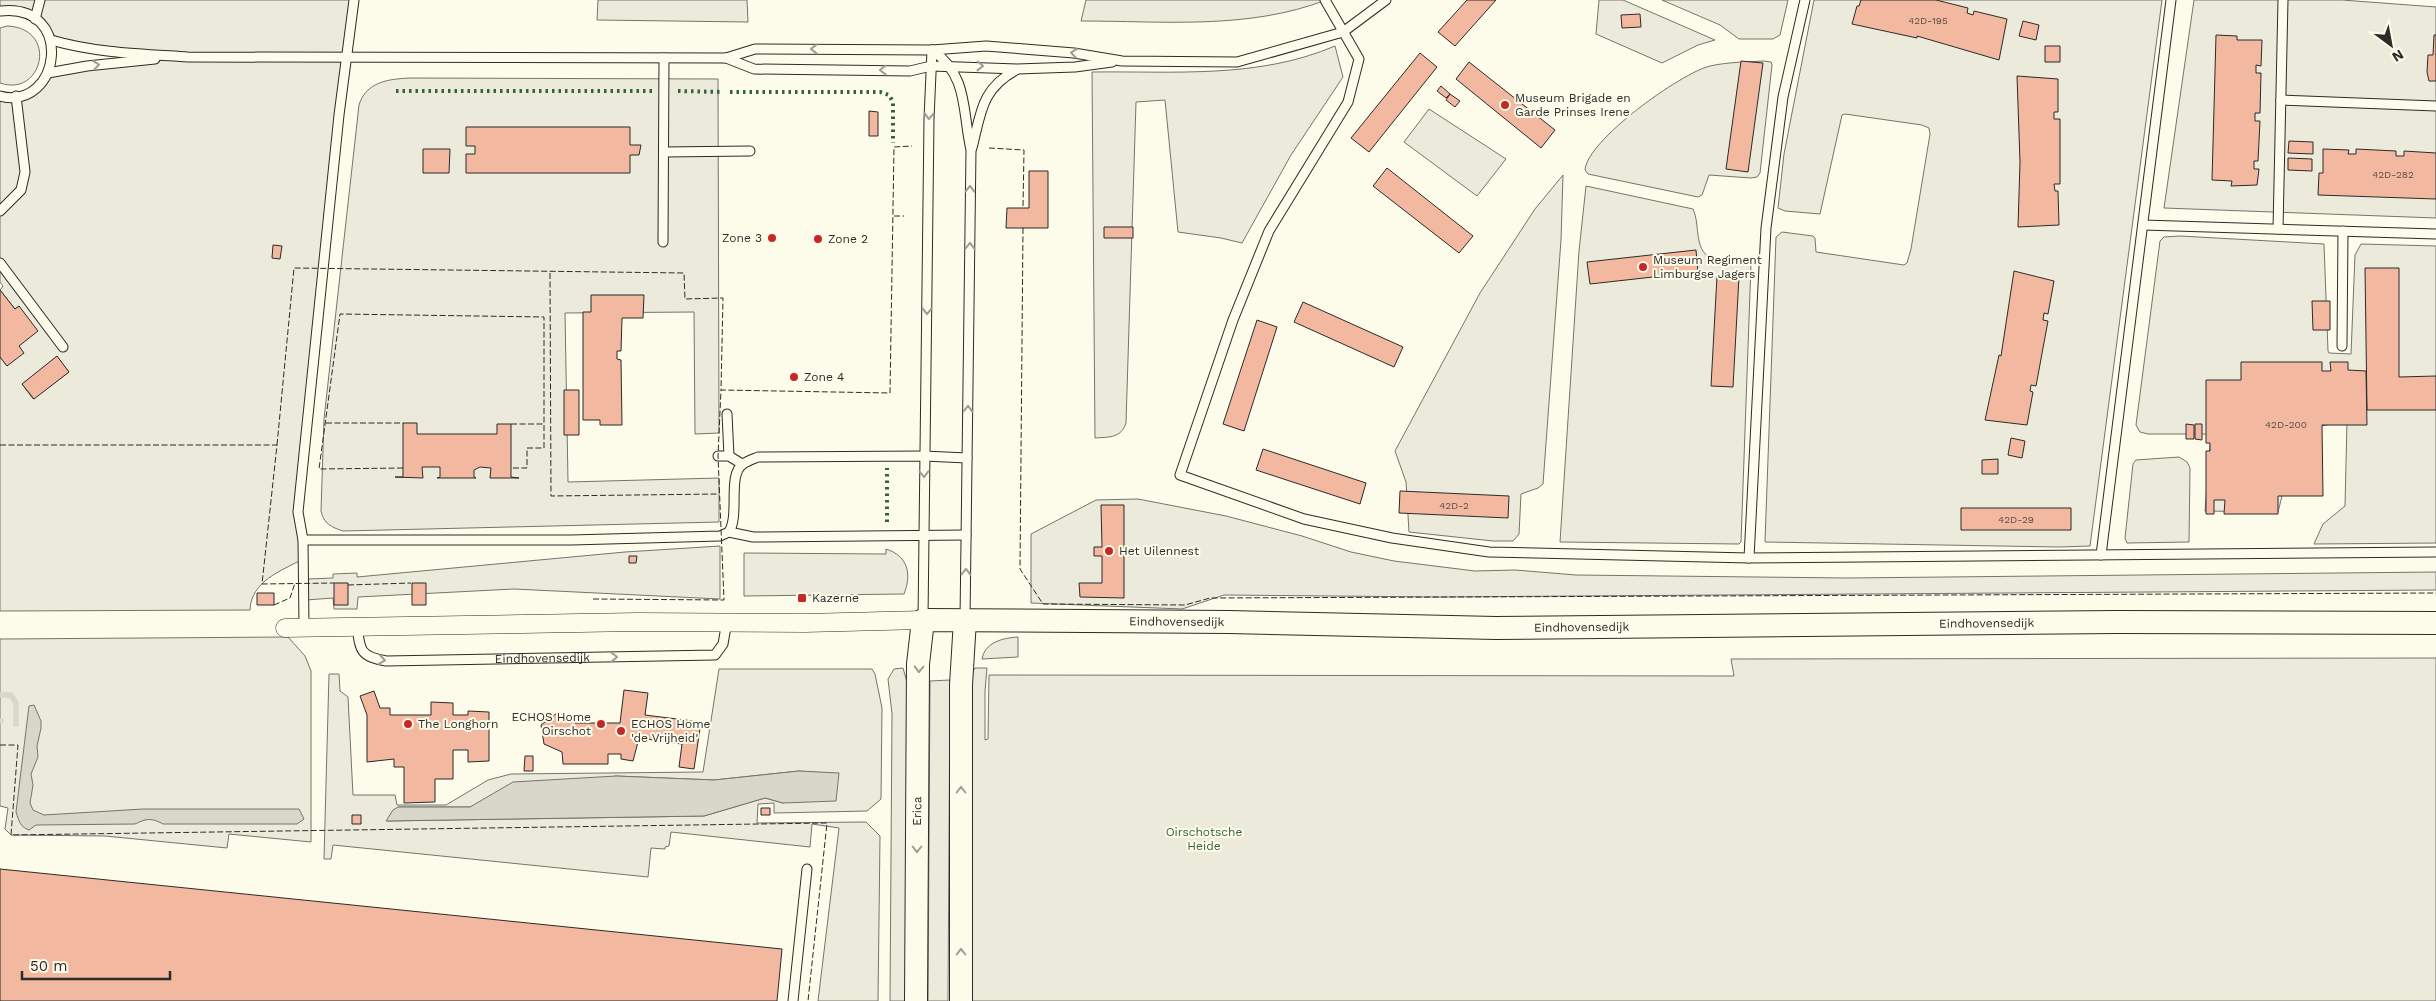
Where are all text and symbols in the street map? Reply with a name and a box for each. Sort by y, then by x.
house number: 42D-195 [1908,15,1948,26]
north arrow [2366,20,2416,70]
one-way arrow [809,44,817,54]
text: N [2389,46,2407,66]
one-way arrow [1070,48,1078,59]
one-way arrow [93,60,101,71]
one-way arrow [976,61,984,72]
one-way arrow [879,65,886,75]
place label: Museum Brigade en Garde Prinses Irene [1515,91,1631,119]
marker: Museum Brigade en Garde Prinses Irene [1499,99,1511,111]
one-way arrow [924,112,934,120]
house number: 42D-282 [2372,169,2414,180]
one-way arrow [965,184,976,192]
place label: Zone 3 [722,231,762,245]
marker: Zone 3 [766,232,778,244]
place label: Zone 2 [828,232,868,246]
marker: Zone 2 [812,233,824,245]
one-way arrow [965,242,975,250]
place label: Museum Regiment Limburgse Jagers [1653,253,1762,281]
marker: Museum Regiment Limburgse Jagers [1637,261,1649,273]
one-way arrow [922,308,932,316]
place label: Zone 4 [804,370,844,384]
marker: Zone 4 [788,371,800,383]
one-way arrow [963,405,973,412]
house number: 42D-200 [2265,419,2307,430]
one-way arrow [919,470,929,478]
house number: 42D-2 [1439,500,1469,511]
house number: 42D-29 [1998,514,2034,525]
place label: Het Uilennest [1119,544,1199,558]
marker: Het Uilennest [1103,545,1115,557]
one-way arrow [961,567,971,575]
place label: Kazerne [812,591,859,605]
marker: Kazerne [796,592,808,604]
street label: Eindhovensedijk [1129,614,1224,629]
street label: Eindhovensedijk [1939,616,2034,631]
street label: Eindhovensedijk [1534,620,1629,635]
street label: Eindhovensedijk [495,650,590,666]
one-way arrow [611,651,619,662]
one-way arrow [378,654,386,665]
one-way arrow [913,665,924,673]
place label: ECHOS Home Oirschot [511,710,591,738]
place label: The Longhorn [418,717,498,731]
place label: ECHOS Home 'de Vrijheid' [631,717,711,745]
marker: The Longhorn [402,718,414,730]
marker: ECHOS Home Oirschot [595,718,607,730]
marker: ECHOS Home 'de Vrijheid' [615,725,627,737]
one-way arrow [956,786,966,794]
street label: Erica [910,796,924,826]
park label: Oirschotsche Heide [1166,825,1242,853]
one-way arrow [912,845,922,853]
scale bar [22,948,170,980]
one-way arrow [956,948,966,956]
text: 50 m [30,957,67,975]

